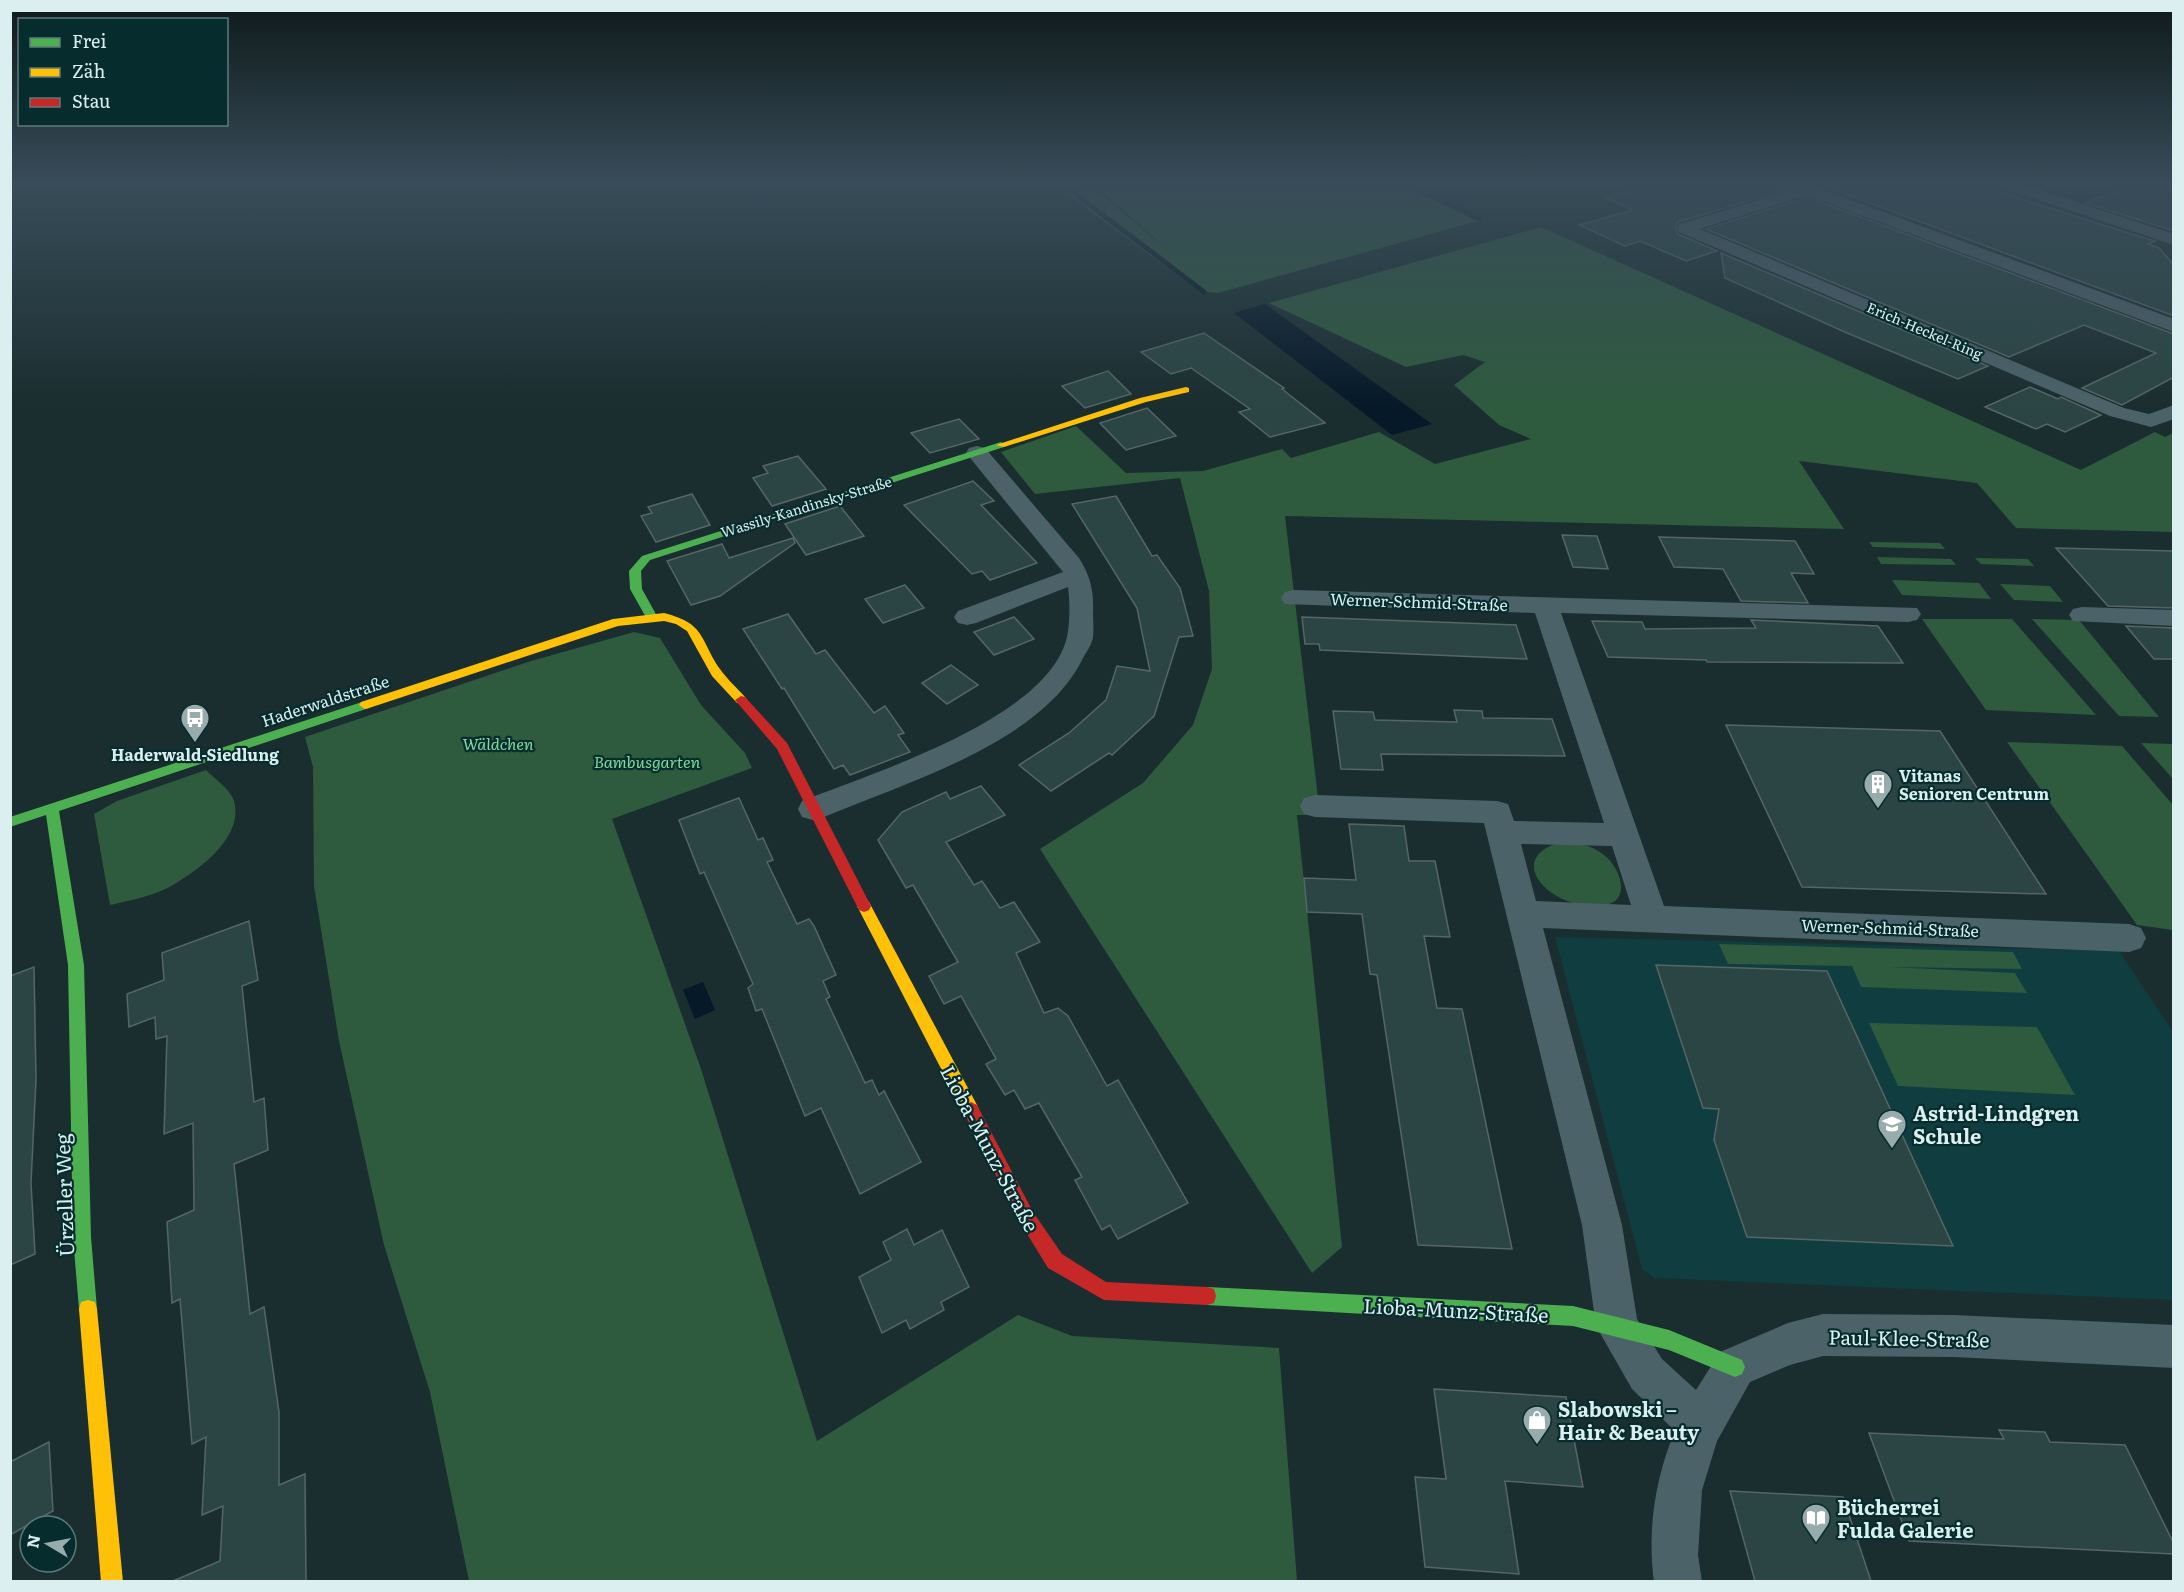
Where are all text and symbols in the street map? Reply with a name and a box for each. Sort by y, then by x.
legend [18,18,228,126]
text: Frei [72,27,106,54]
text: Zäh [72,57,106,84]
text: Stau [72,87,110,114]
street label: Erich-Heckel-Ring [1864,297,1986,364]
street label: Wassily-Kandinsky-Straße [718,470,894,542]
street label: Werner-Schmid-Straße [1330,586,1508,616]
street label: Haderwaldstraße [258,668,392,732]
bus stop icon: Haderwald-Siedlung [179,702,211,744]
park label: Wäldchen [462,731,534,755]
place label: Haderwald-Siedlung [111,742,279,766]
park label: Bambusgarten [594,749,701,773]
place label: Vitanas Senioren Centrum [1899,763,2049,805]
building icon: Vitanas Senioren Centrum [1862,768,1894,810]
street label: Werner-Schmid-Straße [1801,912,1979,942]
street label: Lioba-Munz-Straße [934,1059,1048,1237]
place label: Astrid-Lindgren Schule [1913,1097,2079,1150]
school or university icon: Astrid-Lindgren Schule [1876,1108,1908,1150]
street label: Ürzeller Weg [46,1132,80,1257]
street label: Lioba-Munz-Straße [1363,1289,1549,1329]
street label: Paul-Klee-Straße [1828,1321,1990,1353]
place label: Slabowski – Hair & Beauty [1558,1393,1700,1446]
shop icon: Slabowski – Hair & Beauty [1521,1404,1553,1446]
place label: Bücherrei Fulda Galerie [1837,1491,1974,1544]
library icon: Bücherrei Fulda Galerie [1800,1502,1832,1544]
north arrow [18,1514,78,1574]
text: N [19,1533,45,1550]

